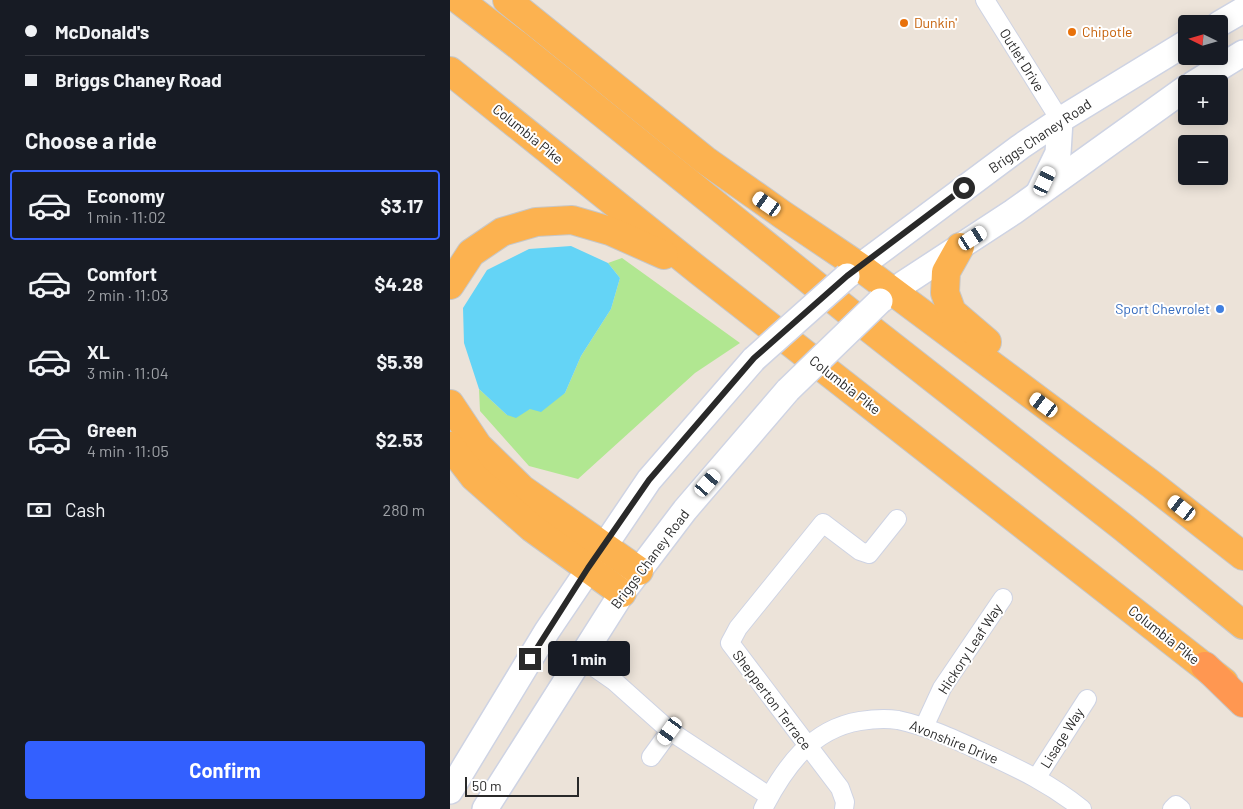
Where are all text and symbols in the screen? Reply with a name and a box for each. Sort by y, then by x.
place label: Dunkin' [914,14,957,31]
north arrow [1178,15,1228,65]
map controls [1178,15,1228,185]
marker: Dunkin' [898,17,910,29]
text: McDonald's [55,20,149,43]
place label: Chipotle [1082,23,1133,40]
street label: Outlet Drive [996,25,1048,94]
marker: Chipotle [1066,26,1078,38]
text: Briggs Chaney Road [55,68,222,91]
button: + [1178,75,1228,125]
street label: Briggs Chaney Road [985,95,1094,176]
street label: Columbia Pike [490,100,567,167]
text: Choose a ride [25,127,157,153]
button: − [1178,135,1228,185]
car [1031,164,1058,198]
route start [953,177,975,199]
icon: car [27,183,72,228]
text: Economy [87,184,165,207]
car [750,189,783,219]
text: $3.17 [381,194,423,217]
text: 1 min · 11:02 [87,207,166,226]
car [956,224,989,252]
icon: car [27,261,72,306]
text: Comfort [87,262,157,285]
text: $4.28 [375,272,423,295]
text: 2 min · 11:03 [87,285,168,304]
place label: Sport Chevrolet [1115,300,1210,317]
marker: Sport Chevrolet [1214,303,1226,315]
icon: car [27,339,72,384]
text: XL [87,340,110,363]
text: $5.39 [376,350,423,373]
street label: Columbia Pike [806,352,884,418]
text: 3 min · 11:04 [87,363,169,382]
car [1027,390,1060,420]
icon: car [27,417,72,462]
text: Green [87,418,137,441]
text: $2.53 [376,428,423,451]
text: 4 min · 11:05 [87,441,169,460]
car [692,467,723,499]
car [1165,493,1198,523]
icon: cash [25,496,53,524]
text: Cash [65,498,106,521]
text: 280 m [383,500,425,519]
street label: Briggs Chaney Road [607,506,692,612]
street label: Hickory Leaf Way [934,600,1005,697]
street label: Columbia Pike [1125,602,1203,668]
callout: 1 min [548,642,630,676]
street label: Shepperton Terrace [729,646,815,753]
route end [519,648,541,670]
text: 1 min [571,649,607,668]
street label: Lisage Way [1036,704,1087,771]
car [655,714,684,748]
street label: Avonshire Drive [907,716,1001,767]
button: Confirm [25,741,425,799]
scale bar [465,774,579,797]
text: 50 m [472,777,501,794]

